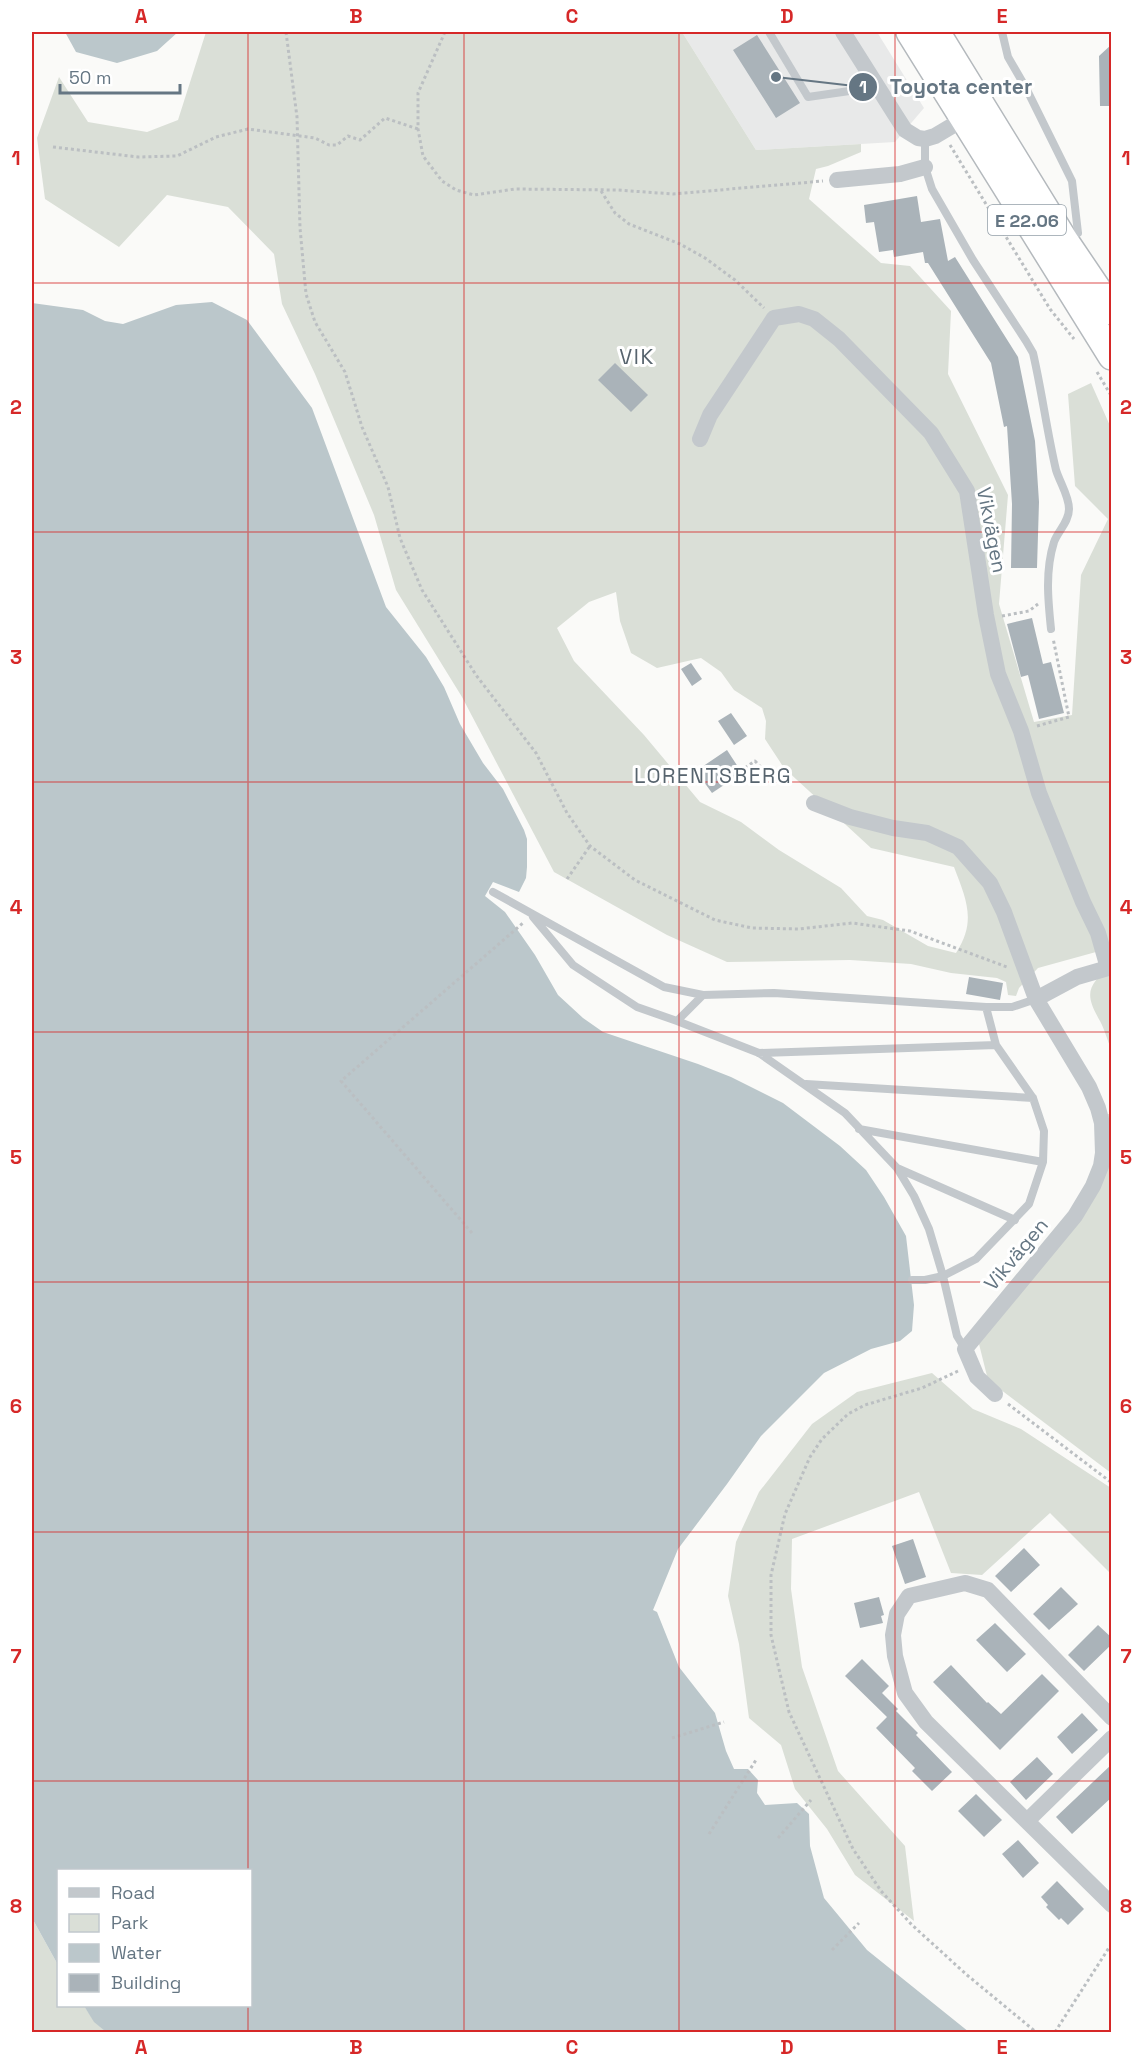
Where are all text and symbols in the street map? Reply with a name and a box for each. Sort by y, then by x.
text: A [135,3,148,29]
text: B [349,3,363,29]
text: C [566,3,579,29]
text: D [780,3,794,29]
text: E [996,3,1008,29]
scale bar [60,57,180,95]
text: 50 m [69,66,111,89]
callout: Toyota center [848,67,1044,106]
text: Toyota center [890,73,1032,100]
text: 1 [859,75,867,98]
text: 1 [11,145,21,171]
text: 1 [1121,145,1131,171]
road number: E 22.06 [988,205,1066,235]
district label: VIK [619,343,655,370]
text: 2 [10,394,22,420]
text: 2 [1120,394,1132,420]
street label: Vikvägen [971,485,1013,575]
text: 3 [10,644,22,670]
text: 3 [1120,644,1132,670]
district label: LORENTSBERG [634,762,792,789]
text: 4 [10,894,23,920]
text: 4 [1120,894,1133,920]
text: 5 [10,1144,22,1170]
text: 5 [1120,1144,1132,1170]
street label: Vikvägen [978,1212,1054,1296]
text: 6 [10,1393,22,1419]
text: 6 [1120,1393,1132,1419]
text: 7 [10,1643,22,1669]
text: 7 [1120,1643,1132,1669]
legend [57,1869,252,2007]
text: Road [111,1881,155,1904]
text: 8 [10,1893,22,1919]
text: 8 [1120,1893,1132,1919]
text: Park [111,1911,149,1934]
text: Water [111,1941,162,1964]
text: Building [111,1971,181,1994]
text: A [135,2034,148,2060]
text: B [349,2034,363,2060]
text: C [566,2034,579,2060]
text: D [780,2034,794,2060]
text: E [996,2034,1008,2060]

